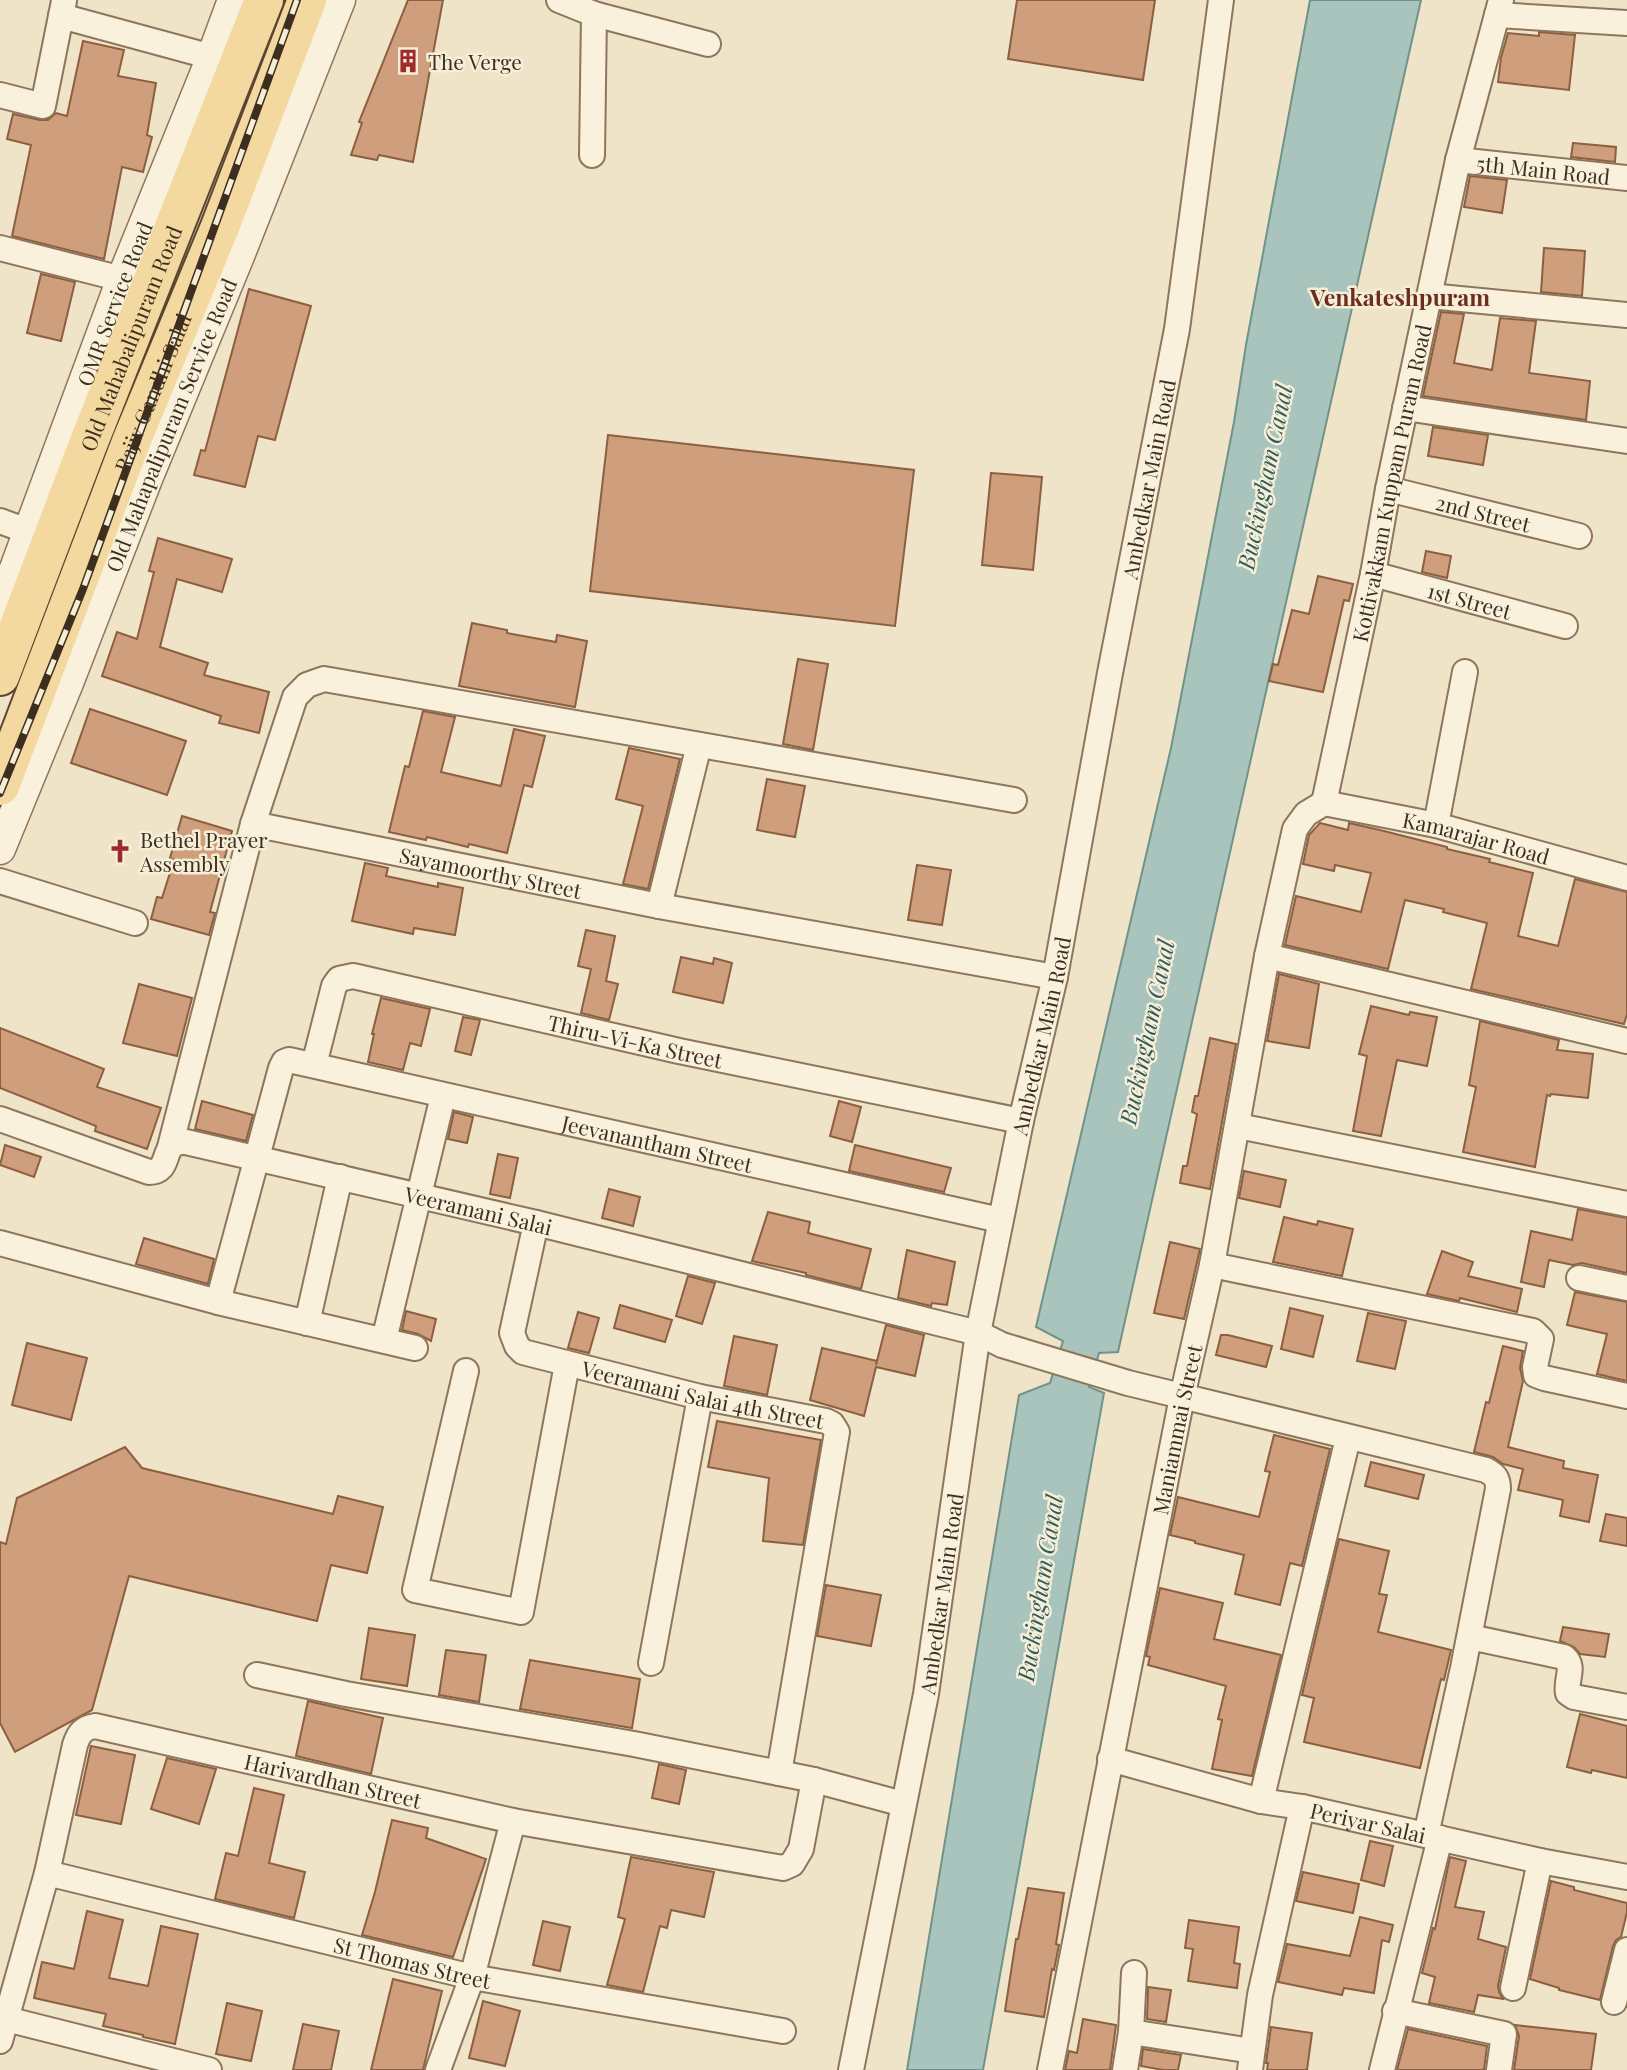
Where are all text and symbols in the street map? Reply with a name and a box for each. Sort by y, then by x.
building icon: The Verge [394,47,422,75]
place label: The Verge [428,47,522,75]
street label: 5th Main Road [1475,148,1612,190]
street label: OMR Service Road [70,217,158,390]
street label: Old Mahabalipuram Road [73,221,187,455]
street label: Old Mahapalipuram Service Road [98,274,242,576]
district label: Venkateshpuram [1309,281,1490,312]
street label: Rajiv Gandhi Salai [107,309,197,476]
street label: Kottivakkam Kuppam Puram Road [1345,322,1437,644]
street label: Ambedkar Main Road [1114,377,1181,582]
water label: Buckingham Canal [1229,380,1299,573]
street label: 2nd Street [1433,487,1534,538]
street label: 1st Street [1424,575,1515,625]
street label: Kamarajar Road [1400,805,1553,870]
place label: Bethel Prayer Assembly [139,825,268,877]
church icon: Bethel Prayer Assembly [106,837,134,865]
street label: Sayamoorthy Street [397,840,585,904]
street label: Ambedkar Main Road [1004,934,1076,1138]
water label: Buckingham Canal [1111,935,1181,1128]
street label: Thiru-Vi-Ka Street [545,1007,725,1074]
street label: Jeevanantham Street [558,1108,756,1178]
street label: Veeramani Salai [401,1179,555,1241]
street label: Maniammai Street [1145,1341,1208,1517]
street label: Veeramani Salai 4th Street [578,1353,827,1434]
street label: Ambedkar Main Road [912,1491,969,1697]
water label: Buckingham Canal [1009,1491,1069,1684]
street label: Harivardhan Street [242,1746,425,1814]
street label: Periyar Salai [1308,1795,1429,1849]
street label: St Thomas Street [331,1930,493,1994]

